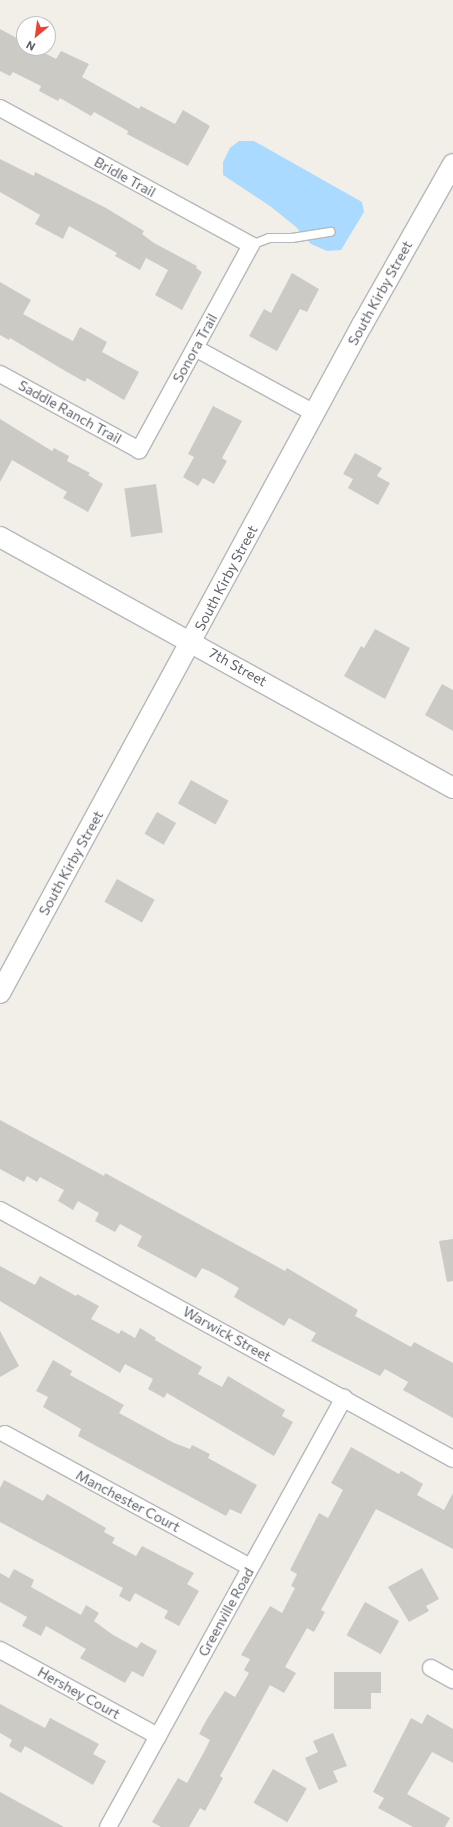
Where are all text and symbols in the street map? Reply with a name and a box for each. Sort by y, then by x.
north arrow [16,16,56,56]
text: N [24,38,37,54]
street label: Bridle Trail [91,153,159,201]
street label: South Kirby Street [344,238,416,348]
street label: Sonora Trail [169,311,221,385]
street label: Saddle Ranch Trail [15,377,125,447]
street label: South Kirby Street [191,522,261,634]
street label: 7th Street [206,644,270,690]
street label: South Kirby Street [35,808,107,918]
street label: Warwick Street [180,1303,274,1365]
street label: Manchester Court [73,1466,183,1536]
street label: Greenville Road [195,1565,257,1659]
street label: Hershey Court [35,1663,123,1723]

